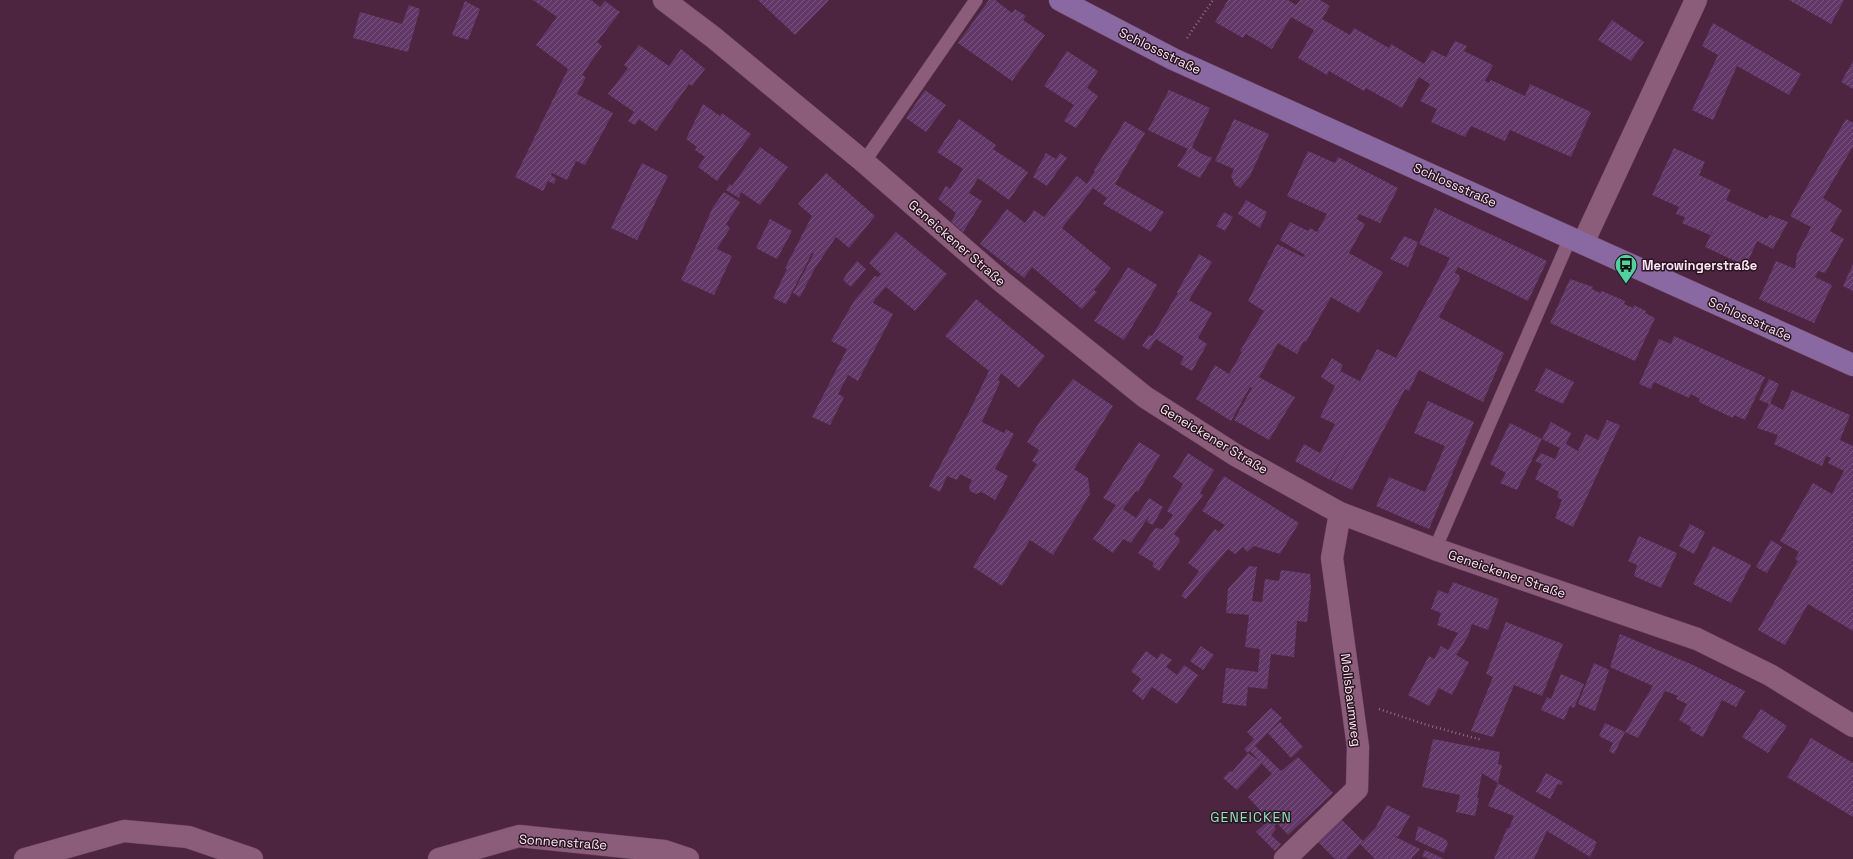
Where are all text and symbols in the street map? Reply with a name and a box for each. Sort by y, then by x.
street label: Schlossstraße [1116,24,1204,78]
street label: Schlossstraße [1411,159,1499,211]
street label: Geneickener Straße [905,196,1009,290]
bus stop icon: Merowingerstraße [1613,252,1639,285]
place label: Merowingerstraße [1642,257,1757,274]
street label: Schlossstraße [1706,293,1794,345]
street label: Geneickener Straße [1157,400,1271,478]
street label: Geneickener Straße [1446,546,1568,602]
street label: Mollsbaumweg [1337,653,1365,747]
district label: GENEICKEN [1210,808,1292,826]
street label: Sonnenstraße [518,830,608,854]

